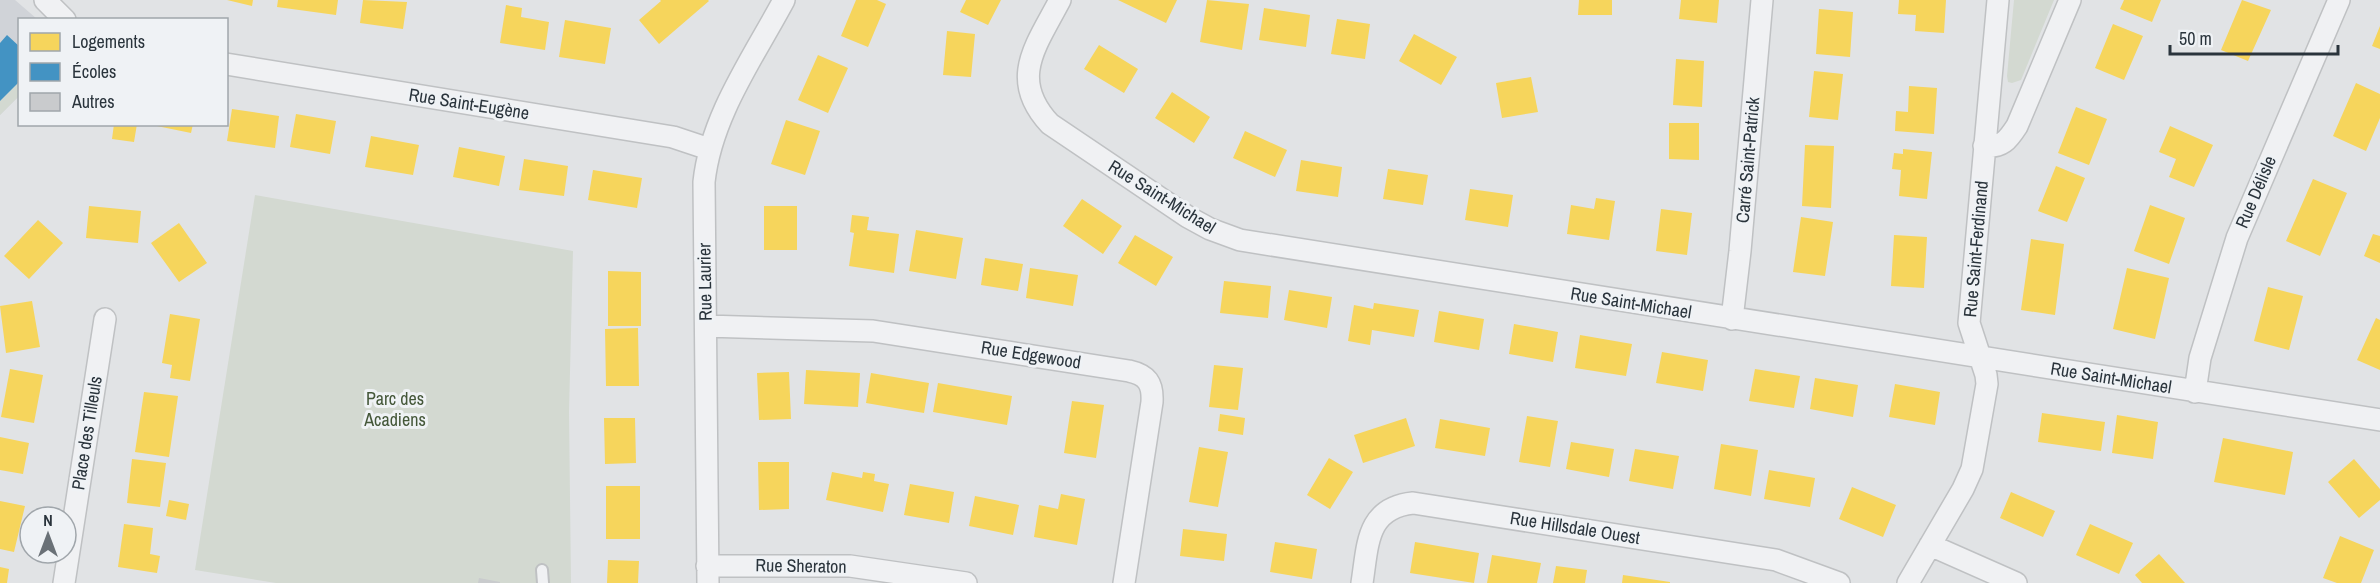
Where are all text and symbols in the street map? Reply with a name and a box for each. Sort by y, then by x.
legend [18,18,228,126]
scale bar [2170,18,2338,56]
text: 50 m [2179,26,2212,51]
text: Logements [72,29,145,54]
text: Écoles [72,59,116,84]
street label: Rue Saint-Eugène [407,82,531,125]
text: Autres [71,89,115,114]
street label: Carré Saint-Patrick [1730,95,1766,224]
street label: Rue Délisle [2229,152,2282,232]
street label: Rue Saint-Michael [1104,154,1221,240]
street label: Rue Saint-Ferdinand [1957,180,1994,318]
street label: Rue Laurier [691,243,718,321]
street label: Rue Saint-Michael [1569,281,1693,324]
street label: Rue Edgewood [979,334,1083,375]
street label: Rue Saint-Michael [2049,356,2173,399]
street label: Place des Tilleuls [65,374,108,492]
park label: Parc des Acadiens [363,386,426,432]
north arrow [18,505,78,565]
street label: Rue Hillsdale Ouest [1508,505,1642,550]
text: N [43,509,53,531]
street label: Rue Sheraton [755,552,847,579]

